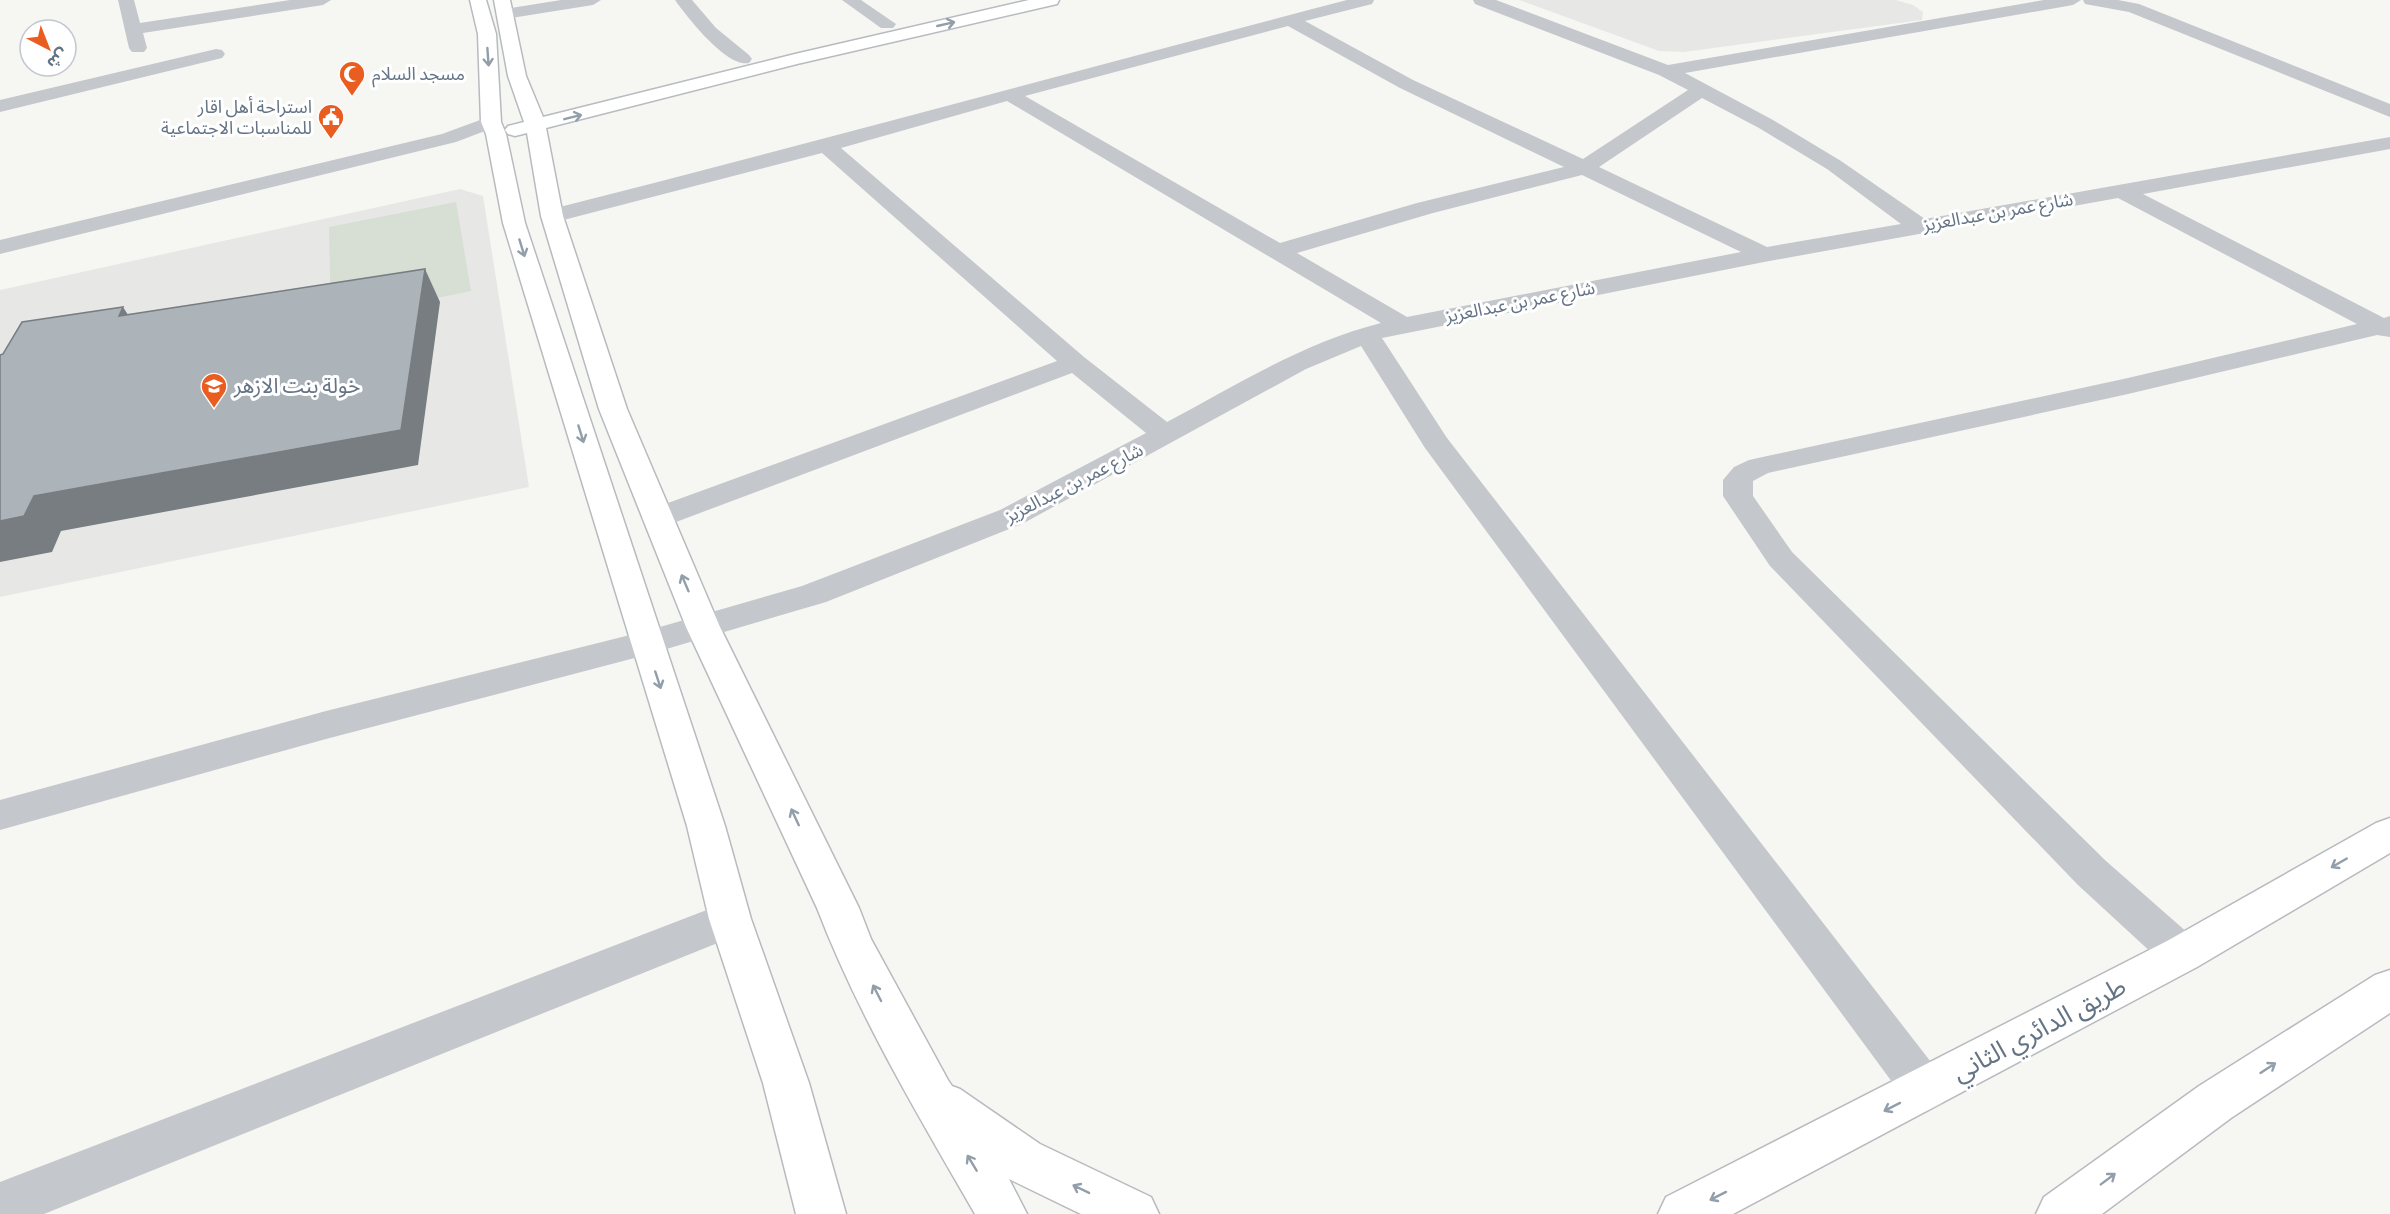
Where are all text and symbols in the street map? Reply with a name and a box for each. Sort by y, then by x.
north arrow [18,18,78,78]
one-way arrow [936,18,955,30]
text: ش [43,44,73,74]
one-way arrow [483,47,494,67]
mosque icon: مسجد السلام [337,59,367,97]
place label: مسجد السلام [372,62,465,88]
place label: استراحة أهل اقار للمناسبات الاجتماعية [161,95,312,138]
public building icon: استراحة أهل اقار للمناسبات الاجتماعية [316,102,346,140]
one-way arrow [563,110,582,122]
street label: شارع عمر بن عبدالعزيز [1920,187,2075,239]
one-way arrow [518,238,529,257]
street label: شارع عمر بن عبدالعزيز [1442,276,1597,330]
school or university icon: خولة بنت الازهر [199,371,229,409]
place label: خولة بنت الازهر [233,372,360,398]
one-way arrow [576,424,587,443]
street label: شارع عمر بن عبدالعزيز [1000,438,1148,530]
one-way arrow [679,575,690,593]
one-way arrow [654,670,665,689]
one-way arrow [788,808,800,826]
one-way arrow [2331,857,2348,869]
street label: طريق الدائري الثاني [1946,969,2133,1092]
one-way arrow [871,984,883,1002]
one-way arrow [2259,1061,2276,1073]
one-way arrow [1883,1102,1901,1113]
one-way arrow [966,1155,978,1172]
one-way arrow [2100,1173,2116,1185]
one-way arrow [1072,1183,1090,1195]
one-way arrow [1710,1190,1727,1202]

